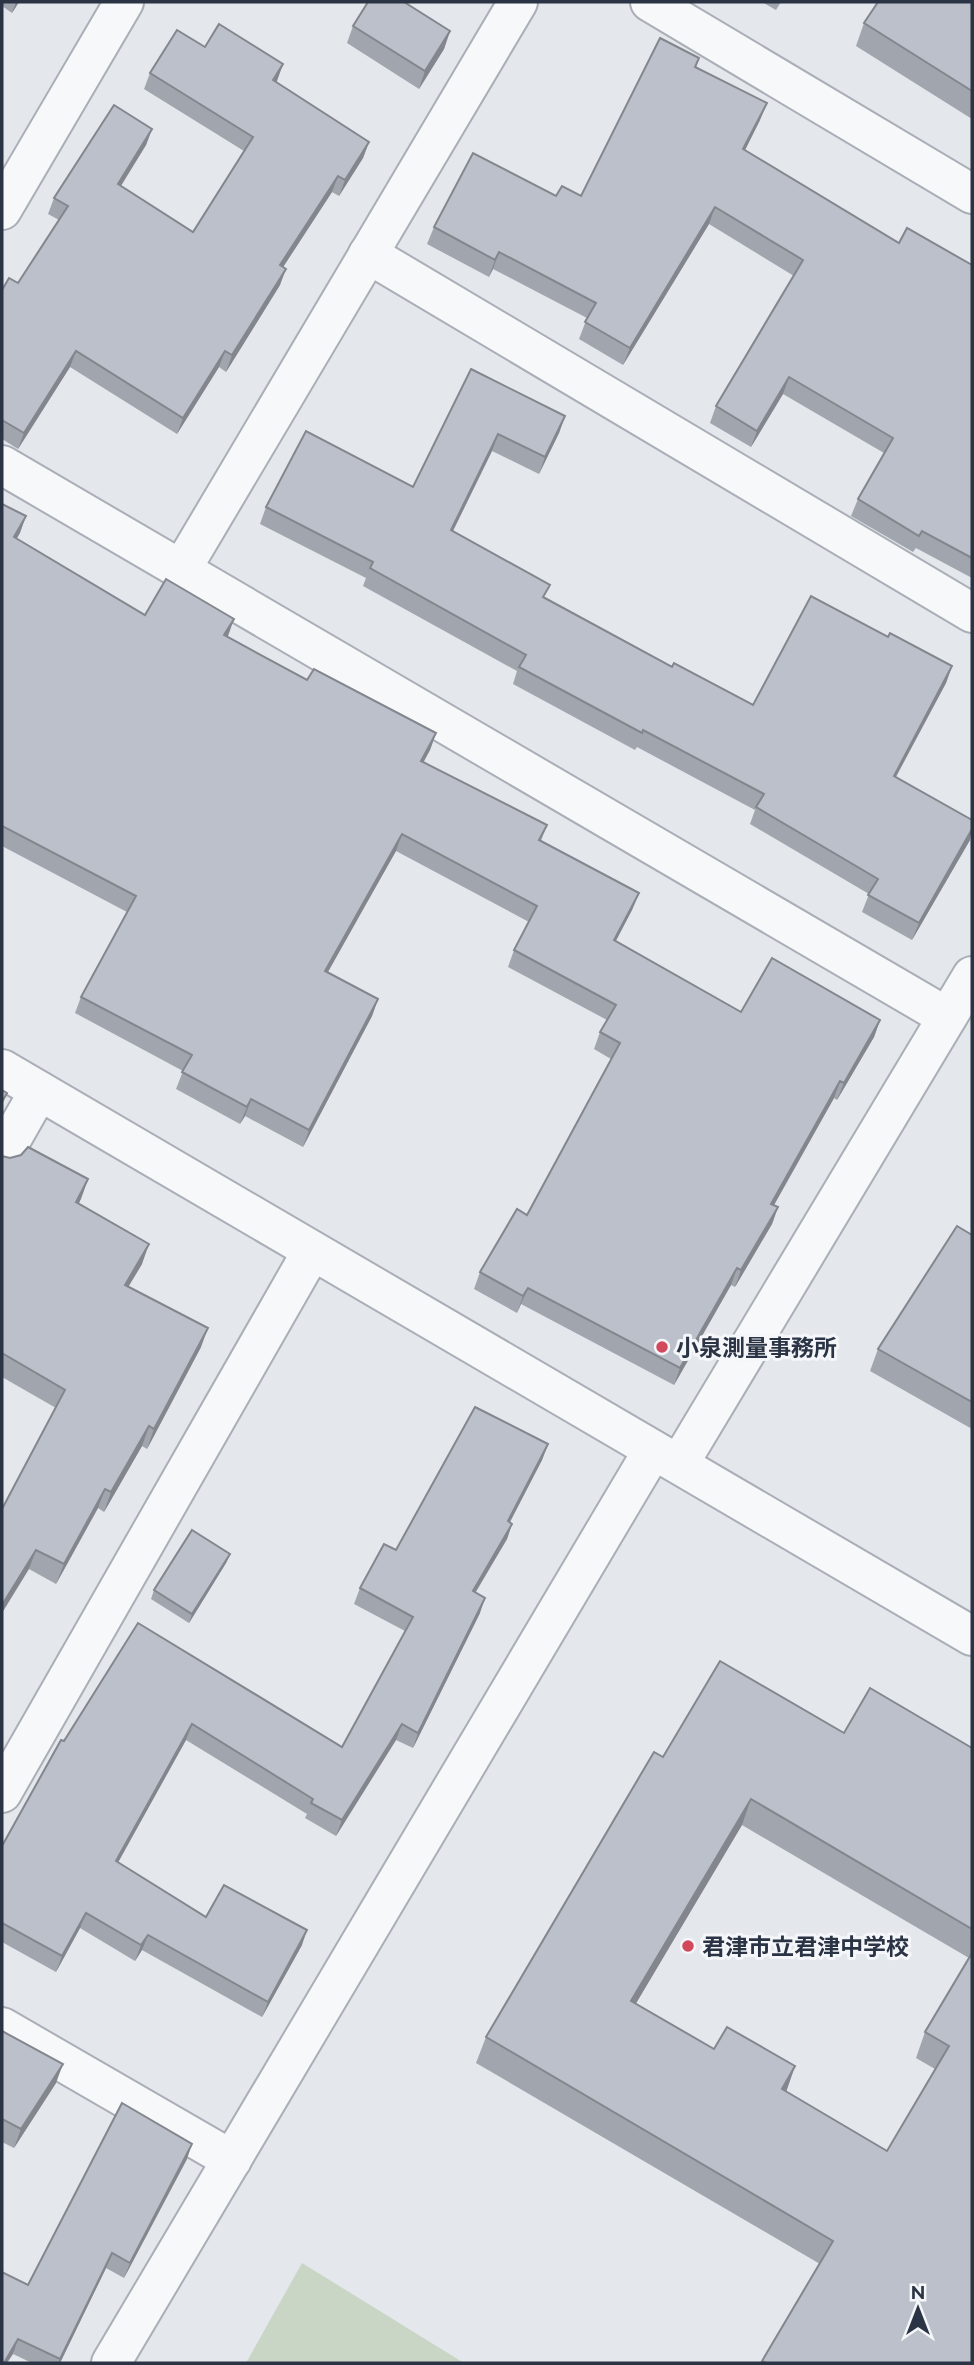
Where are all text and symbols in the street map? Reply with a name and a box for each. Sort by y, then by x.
place label: 小泉測量事務所 [676,1334,837,1361]
marker: 小泉測量事務所 [654,1339,670,1355]
place label: 君津市立君津中学校 [702,1933,909,1960]
marker: 君津市立君津中学校 [680,1938,696,1954]
north arrow [883,2274,953,2344]
text: N [911,2281,925,2303]

